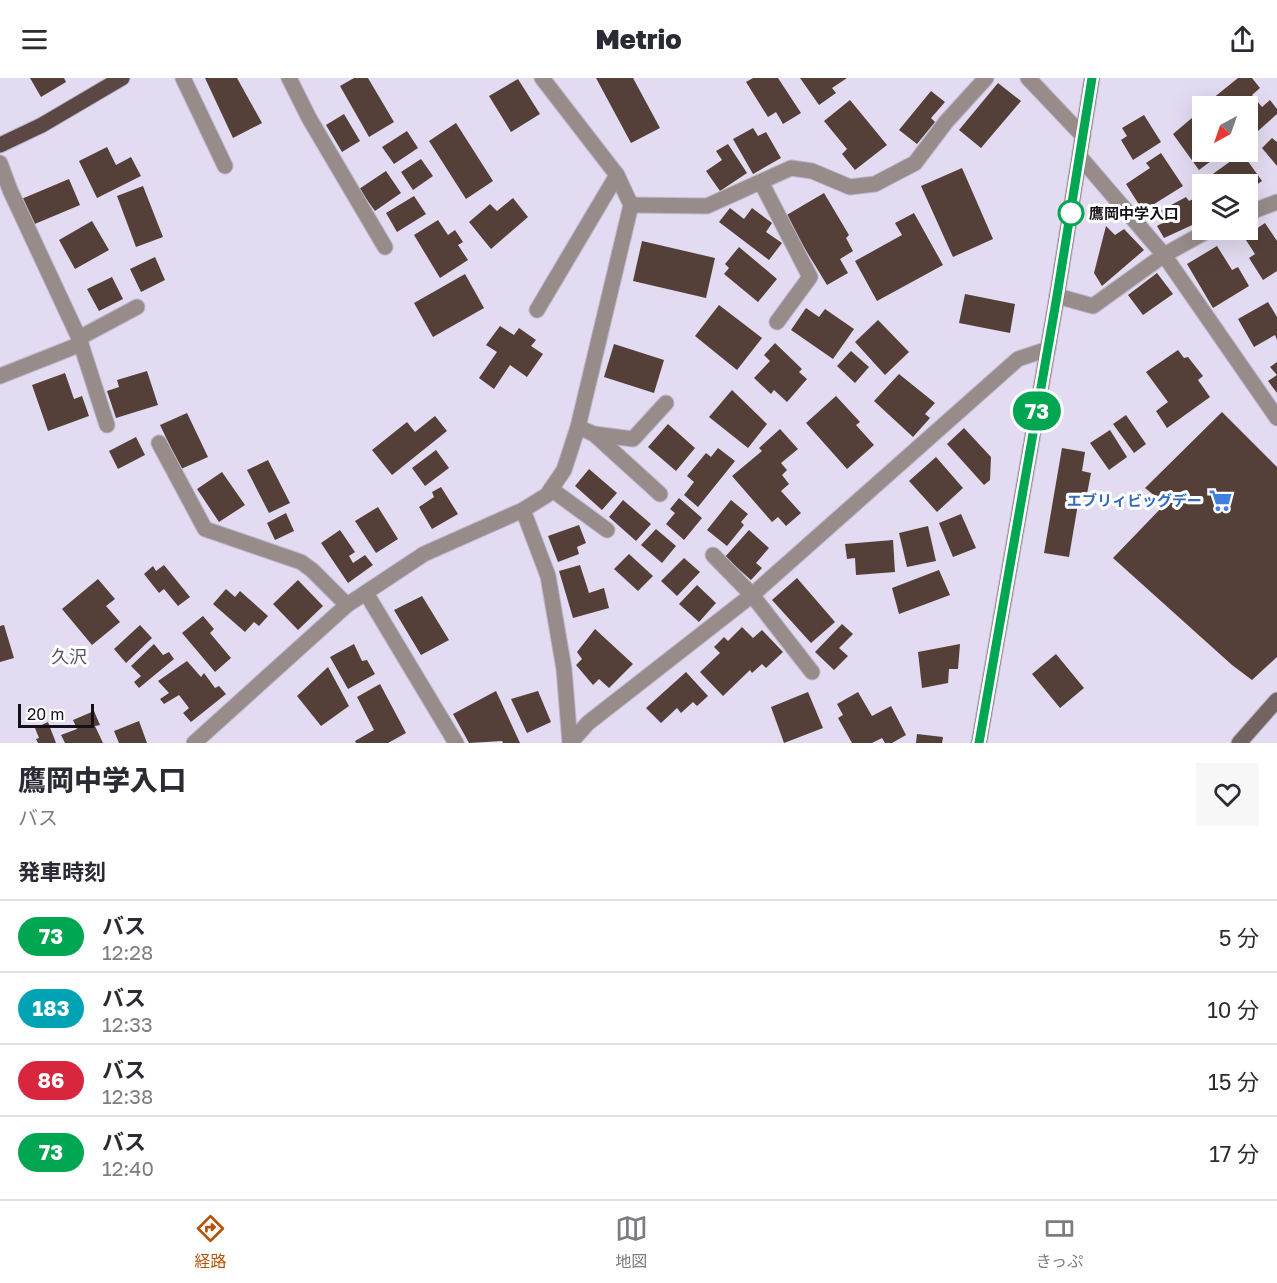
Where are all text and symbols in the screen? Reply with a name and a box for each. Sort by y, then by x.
icon: menu [18,23,51,56]
text: Metrio [595,23,682,55]
icon: share [1226,23,1259,56]
north arrow [1192,96,1258,162]
map controls [1192,96,1258,240]
button: layers [1192,174,1258,240]
marker: 鷹岡中学入口 [1058,200,1084,226]
place label: 鷹岡中学入口 [1089,204,1179,222]
line badge: 73 [1010,392,1064,430]
text: 73 [1025,398,1049,424]
supermarket icon: エブリィビッグデー [1207,487,1233,513]
place label: エブリィビッグデー [1067,491,1202,509]
district label: 久沢 [51,645,87,667]
scale bar [18,701,94,728]
text: 20 m [27,704,64,724]
text: 鷹岡中学入口 [18,763,186,796]
button: heart [1196,763,1259,826]
text: バス [18,805,58,829]
text: 発車時刻 [18,858,106,885]
text: バス [102,912,146,939]
text: 73 [39,923,63,949]
text: 5 分 [1219,924,1259,951]
text: 12:28 [102,940,153,964]
text: バス [102,984,146,1011]
text: 183 [32,995,70,1021]
text: 10 分 [1207,996,1259,1023]
text: 12:33 [102,1012,153,1036]
text: バス [102,1056,146,1083]
text: 86 [38,1067,64,1093]
text: 15 分 [1208,1068,1259,1095]
text: 12:38 [102,1084,153,1108]
text: バス [102,1128,146,1155]
text: 73 [39,1139,63,1165]
text: 17 分 [1209,1140,1259,1167]
text: 12:40 [102,1156,154,1180]
tab: 経路 [194,1212,227,1272]
tab: 地図 [615,1212,648,1272]
tab: きっぷ [1036,1212,1083,1272]

